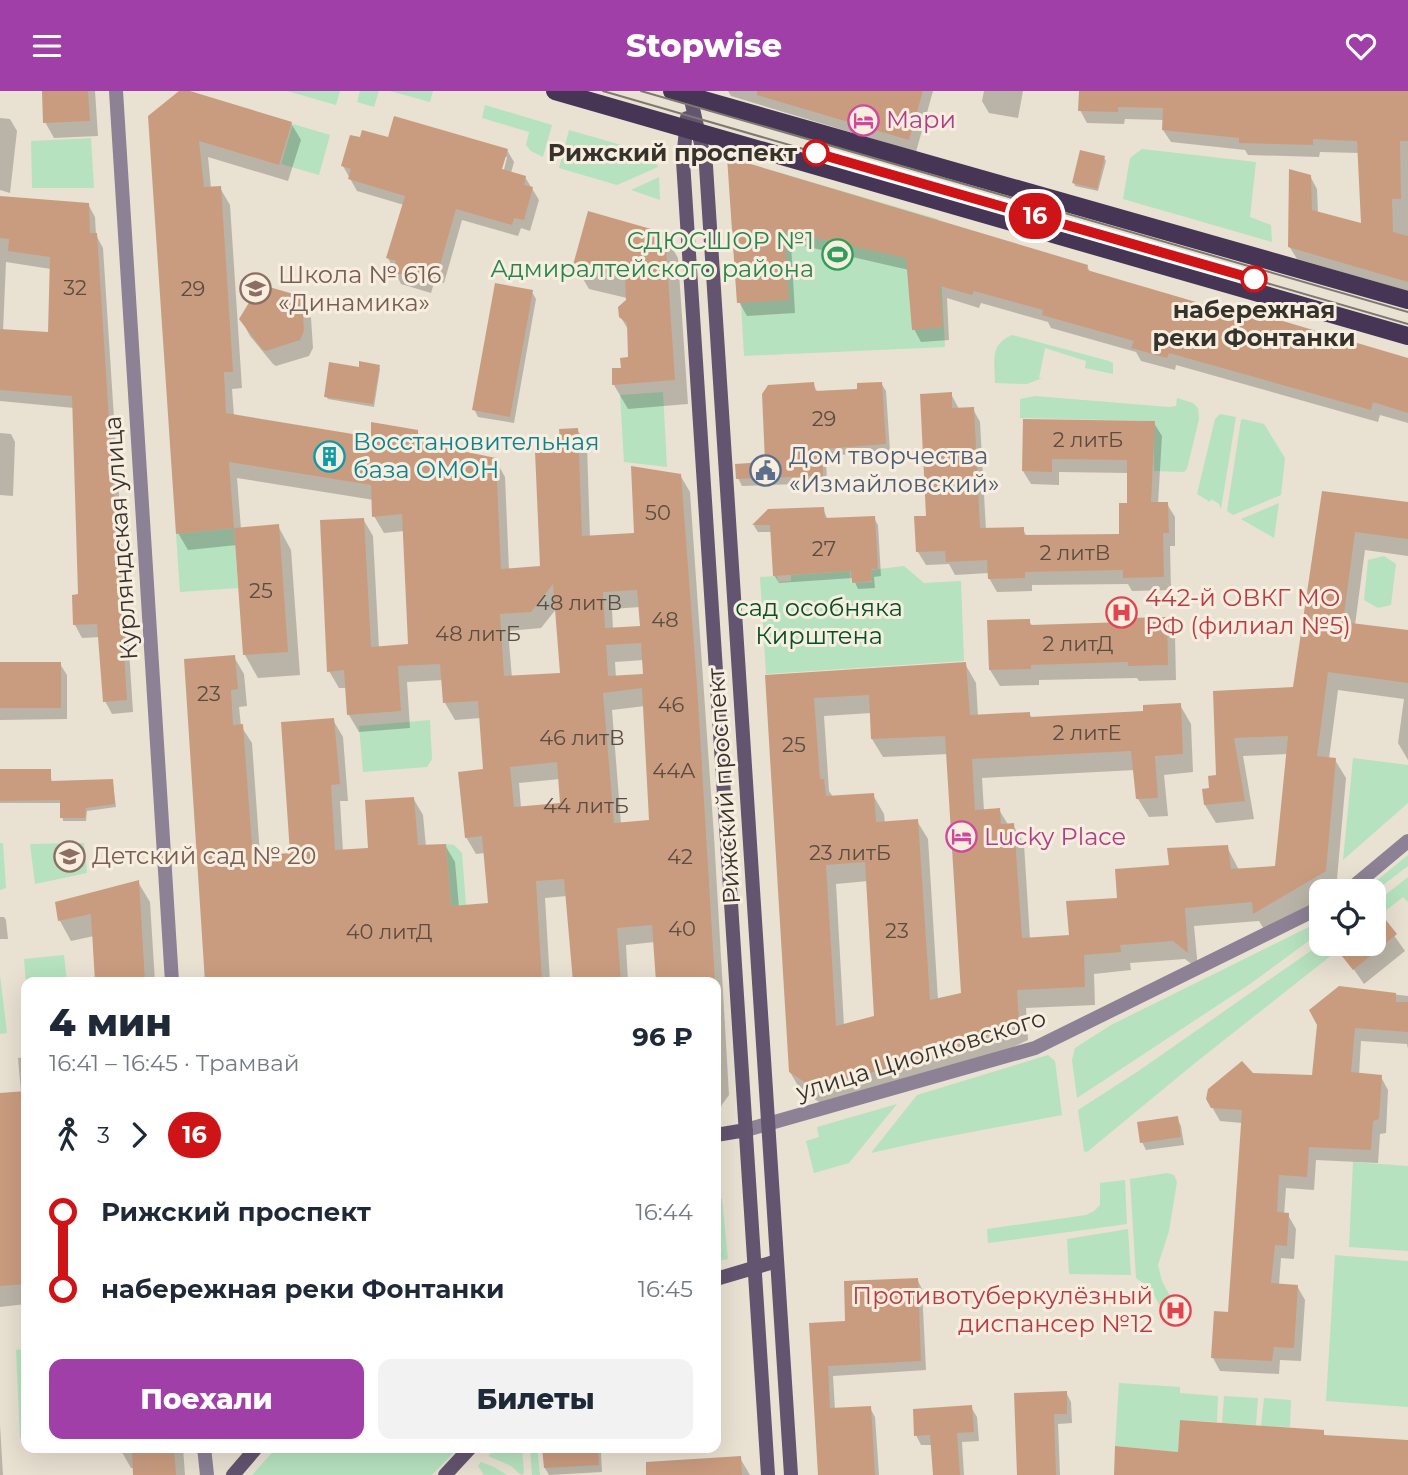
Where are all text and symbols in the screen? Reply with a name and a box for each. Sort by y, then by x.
text: Stopwise [626,26,782,65]
icon: menu [28,27,66,65]
icon: heart [1342,27,1380,65]
hotel icon: Мари [846,103,880,137]
place label: Мари [886,105,956,134]
place label: Рижский проспект [548,138,797,167]
marker: Рижский проспект [803,140,829,166]
line badge: 16 [1004,193,1066,239]
text: 16 [1023,201,1047,230]
place label: СДЮСШОР №1 Адмиралтейского района [490,226,814,283]
sports icon: СДЮСШОР №1 Адмиралтейского района [820,238,854,272]
place label: Школа № 616 «Динамика» [278,260,441,317]
marker: набережная реки Фонтанки [1241,266,1267,292]
school or university icon: Школа № 616 «Динамика» [238,272,272,306]
house number: 32 [63,275,87,300]
house number: 29 [181,276,205,301]
place label: набережная реки Фонтанки [1153,295,1355,352]
house number: 29 [812,406,836,431]
street label: Курляндская улица [98,415,143,661]
place label: Восстановительная база ОМОН [353,427,600,484]
house number: 2 литБ [1053,427,1123,452]
building icon: Восстановительная база ОМОН [313,439,347,473]
place label: Дом творчества «Измайловский» [789,441,999,498]
public building icon: Дом творчества «Измайловский» [749,453,783,487]
house number: 50 [645,500,671,525]
house number: 27 [812,536,836,561]
house number: 2 литВ [1040,540,1110,565]
house number: 25 [249,578,273,603]
place label: 442-й ОВКГ МО РФ (филиал №5) [1145,583,1351,640]
house number: 48 литВ [536,590,622,615]
park label: сад особняка Кирштена [735,593,903,650]
hospital icon: 442-й ОВКГ МО РФ (филиал №5) [1105,595,1139,629]
house number: 48 [651,607,679,632]
house number: 48 литБ [435,621,521,646]
house number: 2 литД [1043,631,1113,656]
street label: Рижский проспект [701,666,746,905]
house number: 23 [197,681,221,706]
house number: 46 [658,692,685,717]
house number: 2 литЕ [1053,720,1121,745]
house number: 46 литВ [539,725,625,750]
house number: 25 [782,732,806,757]
house number: 44А [652,758,696,783]
house number: 44 литБ [543,793,629,818]
hotel icon: Lucky Place [944,820,978,854]
place label: Lucky Place [984,822,1126,851]
school or university icon: Детский сад № 20 [52,839,86,873]
house number: 23 литБ [809,840,891,865]
place label: Детский сад № 20 [92,841,317,870]
house number: 42 [667,844,693,869]
map controls [1309,879,1386,956]
button: locate [1309,879,1386,956]
house number: 40 [668,916,696,941]
house number: 23 [885,918,909,943]
house number: 40 литД [346,919,432,944]
text: 4 мин [49,999,172,1046]
street label: улица Циолковского [791,1003,1049,1107]
text: 96 ₽ [632,1021,693,1053]
text: 16:41 – 16:45 · Трамвай [49,1049,300,1077]
icon: walk [49,1116,87,1154]
icon: forward [120,1116,158,1154]
text: 16 [182,1120,207,1149]
text: 3 [97,1121,110,1149]
text: Рижский проспект [101,1196,371,1228]
text: 16:44 [635,1198,693,1226]
text: набережная реки Фонтанки [101,1273,504,1305]
text: 16:45 [638,1275,693,1303]
place label: Противотуберкулёзный диспансер №12 [852,1281,1153,1338]
hospital icon: Противотуберкулёзный диспансер №12 [1159,1293,1193,1327]
button: Поехали [49,1359,364,1439]
button: Билеты [378,1359,693,1439]

